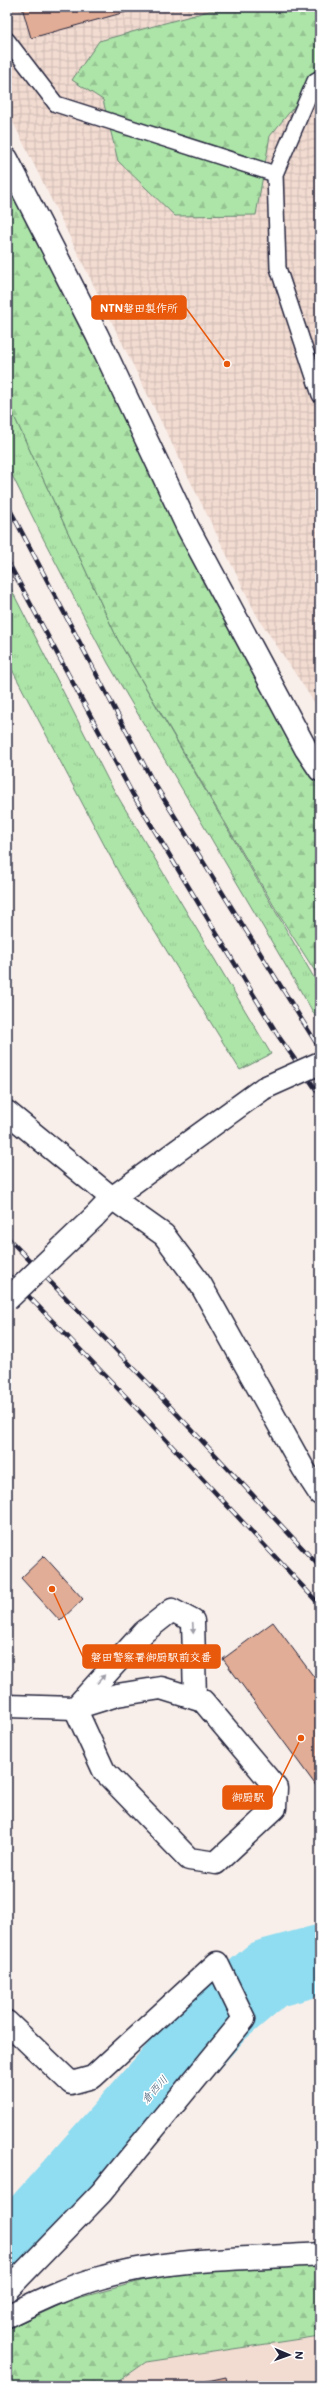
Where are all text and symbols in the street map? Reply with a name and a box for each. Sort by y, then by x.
callout: NTN磐田製作所 [92,296,186,319]
text: NTN磐田製作所 [100,300,178,315]
one-way arrow [189,1622,196,1634]
callout: 磐田警察署御厨駅前交番 [83,1645,220,1668]
text: 磐田警察署御厨駅前交番 [91,1649,212,1664]
one-way arrow [97,1674,106,1684]
callout: 御厨駅 [223,1786,272,1809]
text: 御厨駅 [232,1789,265,1804]
water label: 倉西川 [137,2072,171,2106]
north arrow [269,2335,309,2375]
text: N [292,2351,307,2360]

